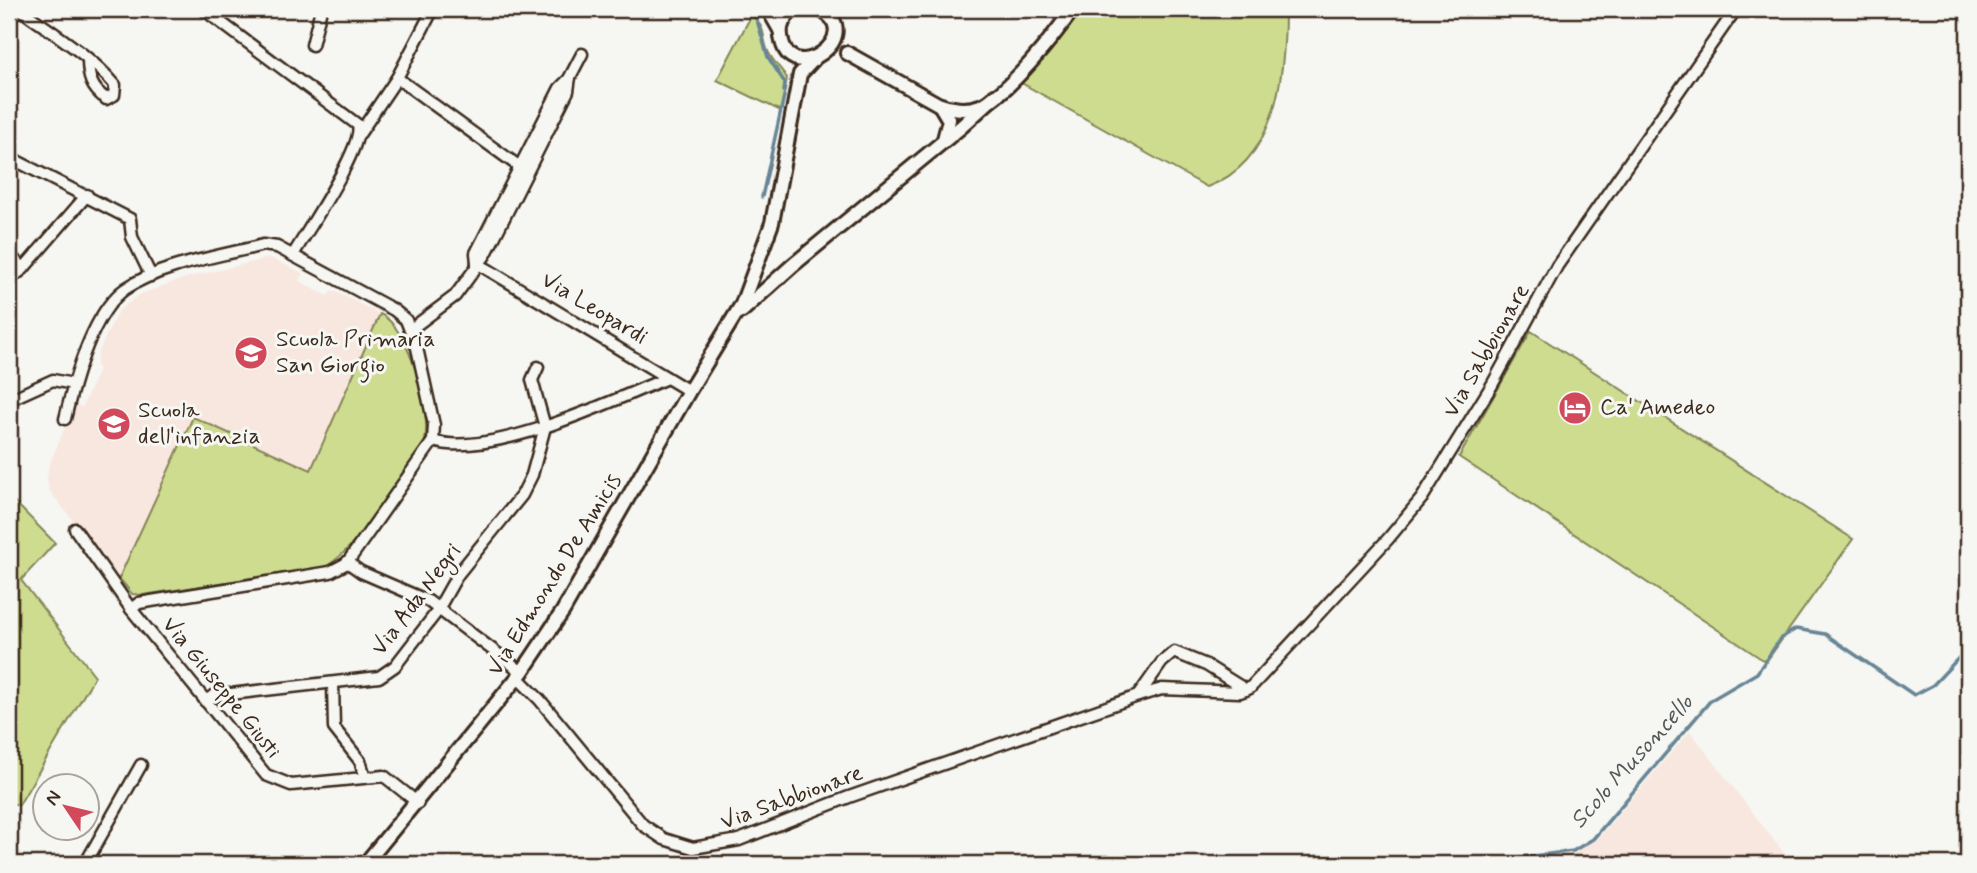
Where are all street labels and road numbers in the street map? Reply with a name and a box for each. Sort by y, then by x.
street label: Via Leopardi [535,266,653,352]
street label: Via Sabbionare [1437,279,1537,423]
street label: Via Edmondo De Amicis [481,468,629,682]
street label: Via Ada Negri [365,538,471,663]
street label: Via Giuseppe Giusti [154,611,288,765]
street label: Via Sabbionare [717,758,867,838]

